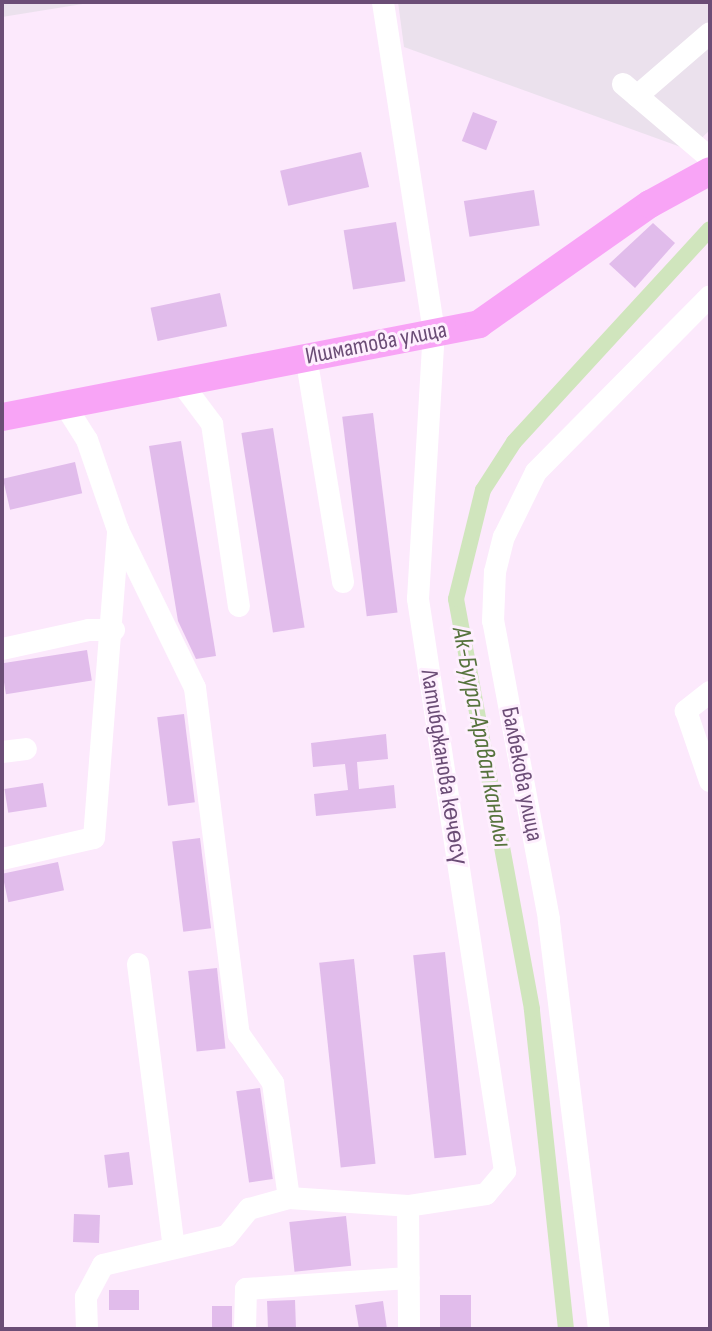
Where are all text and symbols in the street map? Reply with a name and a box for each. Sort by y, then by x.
street label: Ишматова улица [303,315,449,371]
water label: Ак-Буура-Араван каналы [444,624,518,850]
street label: Латибджанова көчөсү [414,667,474,867]
street label: Балбекова улица [495,704,549,844]

